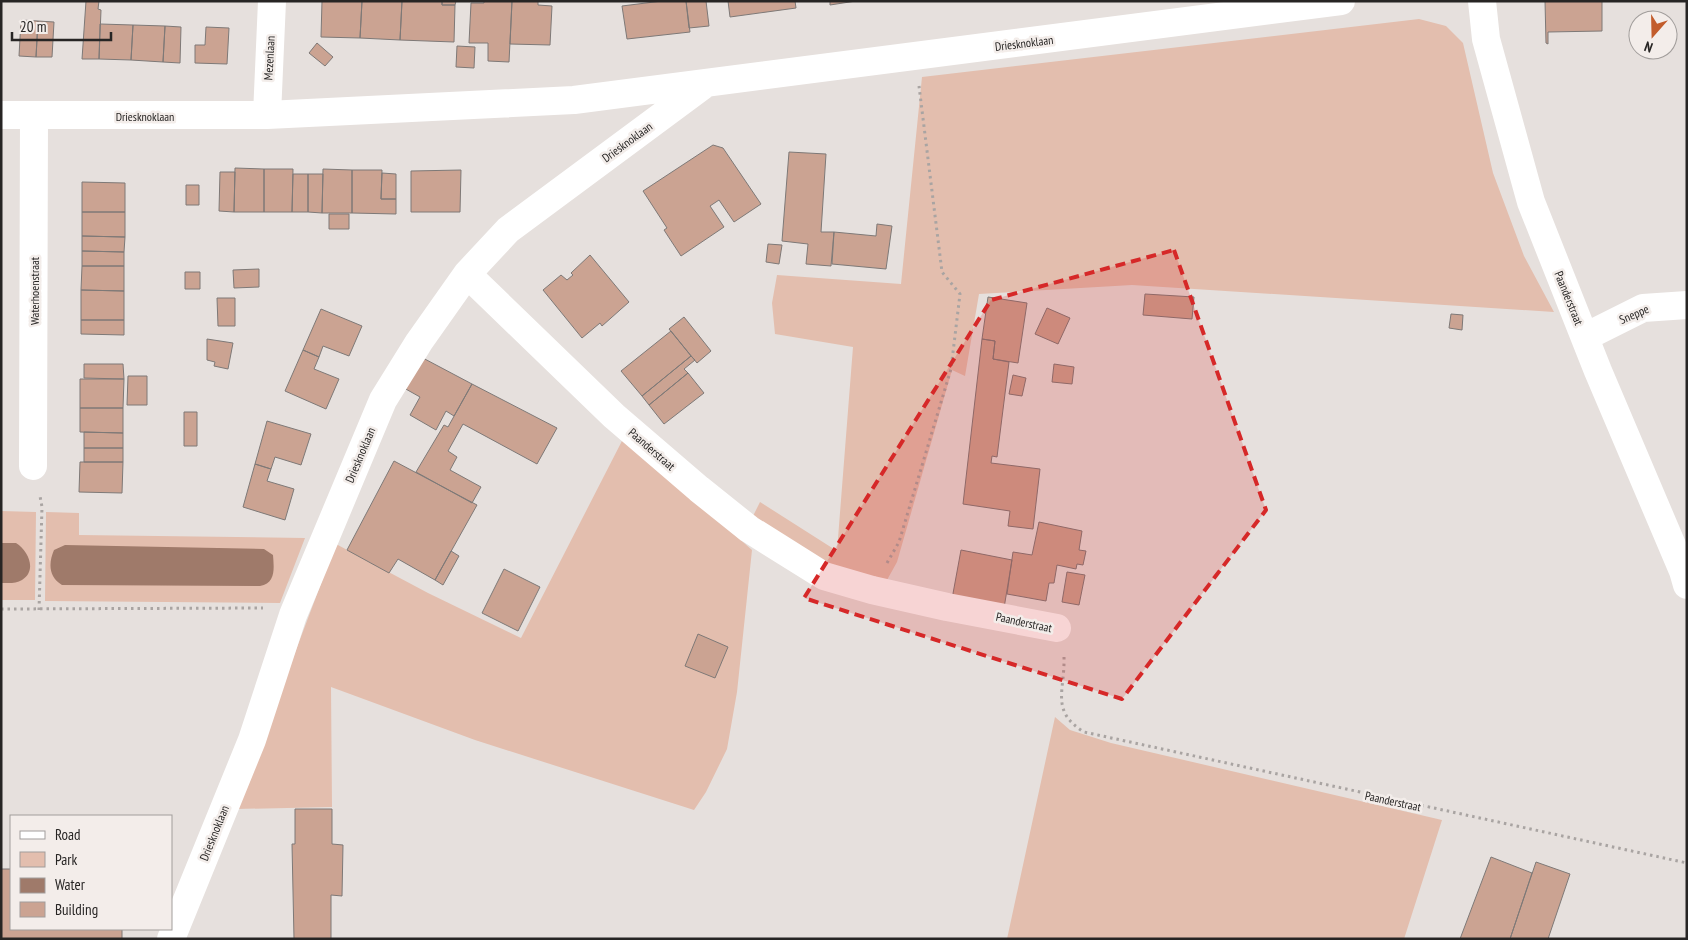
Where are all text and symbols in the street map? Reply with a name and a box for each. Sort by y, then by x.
scale bar [12,10,111,42]
north arrow [1628,10,1678,60]
text: 20 m [20,17,46,36]
street label: Driesknoklaan [994,32,1054,54]
street label: Mezenlaan [260,35,278,81]
text: N [1642,37,1655,57]
street label: Driesknoklaan [116,109,174,124]
street label: Driesknoklaan [599,119,655,165]
street label: Waterhoenstraat [27,256,42,325]
street label: Paanderstraat [1551,269,1587,328]
street label: Sneppe [1617,301,1651,327]
street label: Driesknoklaan [342,425,378,485]
street label: Paanderstraat [626,425,679,474]
street label: Paanderstraat [995,609,1054,635]
street label: Paanderstraat [1364,788,1423,814]
street label: Driesknoklaan [196,803,232,863]
legend [10,815,172,930]
text: Road [55,825,81,844]
text: Park [55,850,77,869]
text: Water [55,875,86,894]
text: Building [55,900,98,919]

